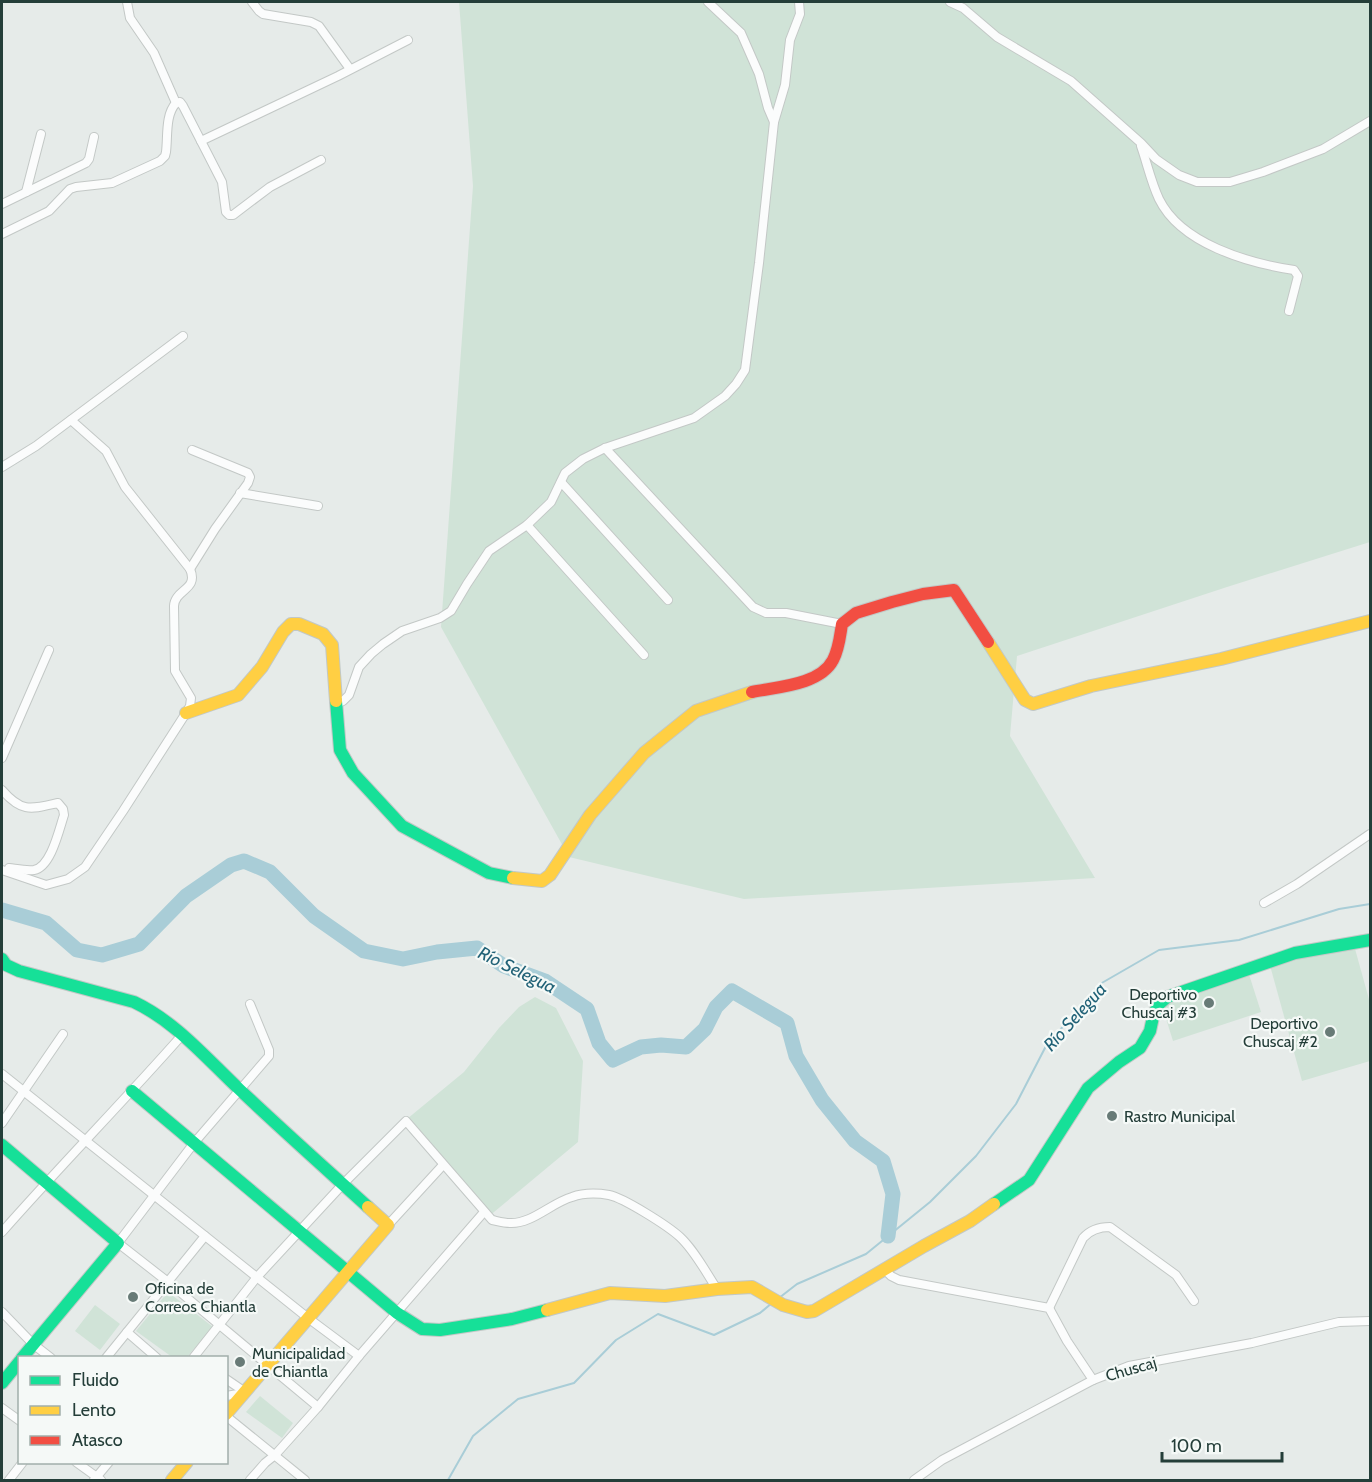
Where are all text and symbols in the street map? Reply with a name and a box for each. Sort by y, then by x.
water label: Río Selegua [474,942,560,998]
water label: Río Selegua [1039,978,1111,1056]
place label: Deportivo Chuscaj #3 [1122,985,1197,1022]
marker: Deportivo Chuscaj #3 [1202,996,1216,1010]
place label: Deportivo Chuscaj #2 [1243,1014,1318,1051]
marker: Deportivo Chuscaj #2 [1323,1025,1337,1039]
place label: Rastro Municipal [1124,1107,1235,1126]
marker: Rastro Municipal [1105,1109,1119,1123]
place label: Oficina de Correos Chiantla [145,1279,256,1316]
marker: Oficina de Correos Chiantla [126,1290,140,1304]
place label: Municipalidad de Chiantla [252,1344,345,1381]
street label: Chuscaj [1103,1353,1159,1385]
marker: Municipalidad de Chiantla [233,1355,247,1369]
legend [18,1356,228,1464]
text: Fluido [72,1369,119,1391]
text: Lento [72,1399,116,1421]
scale bar [1162,1425,1282,1463]
text: Atasco [72,1429,123,1451]
text: 100 m [1171,1435,1222,1457]

